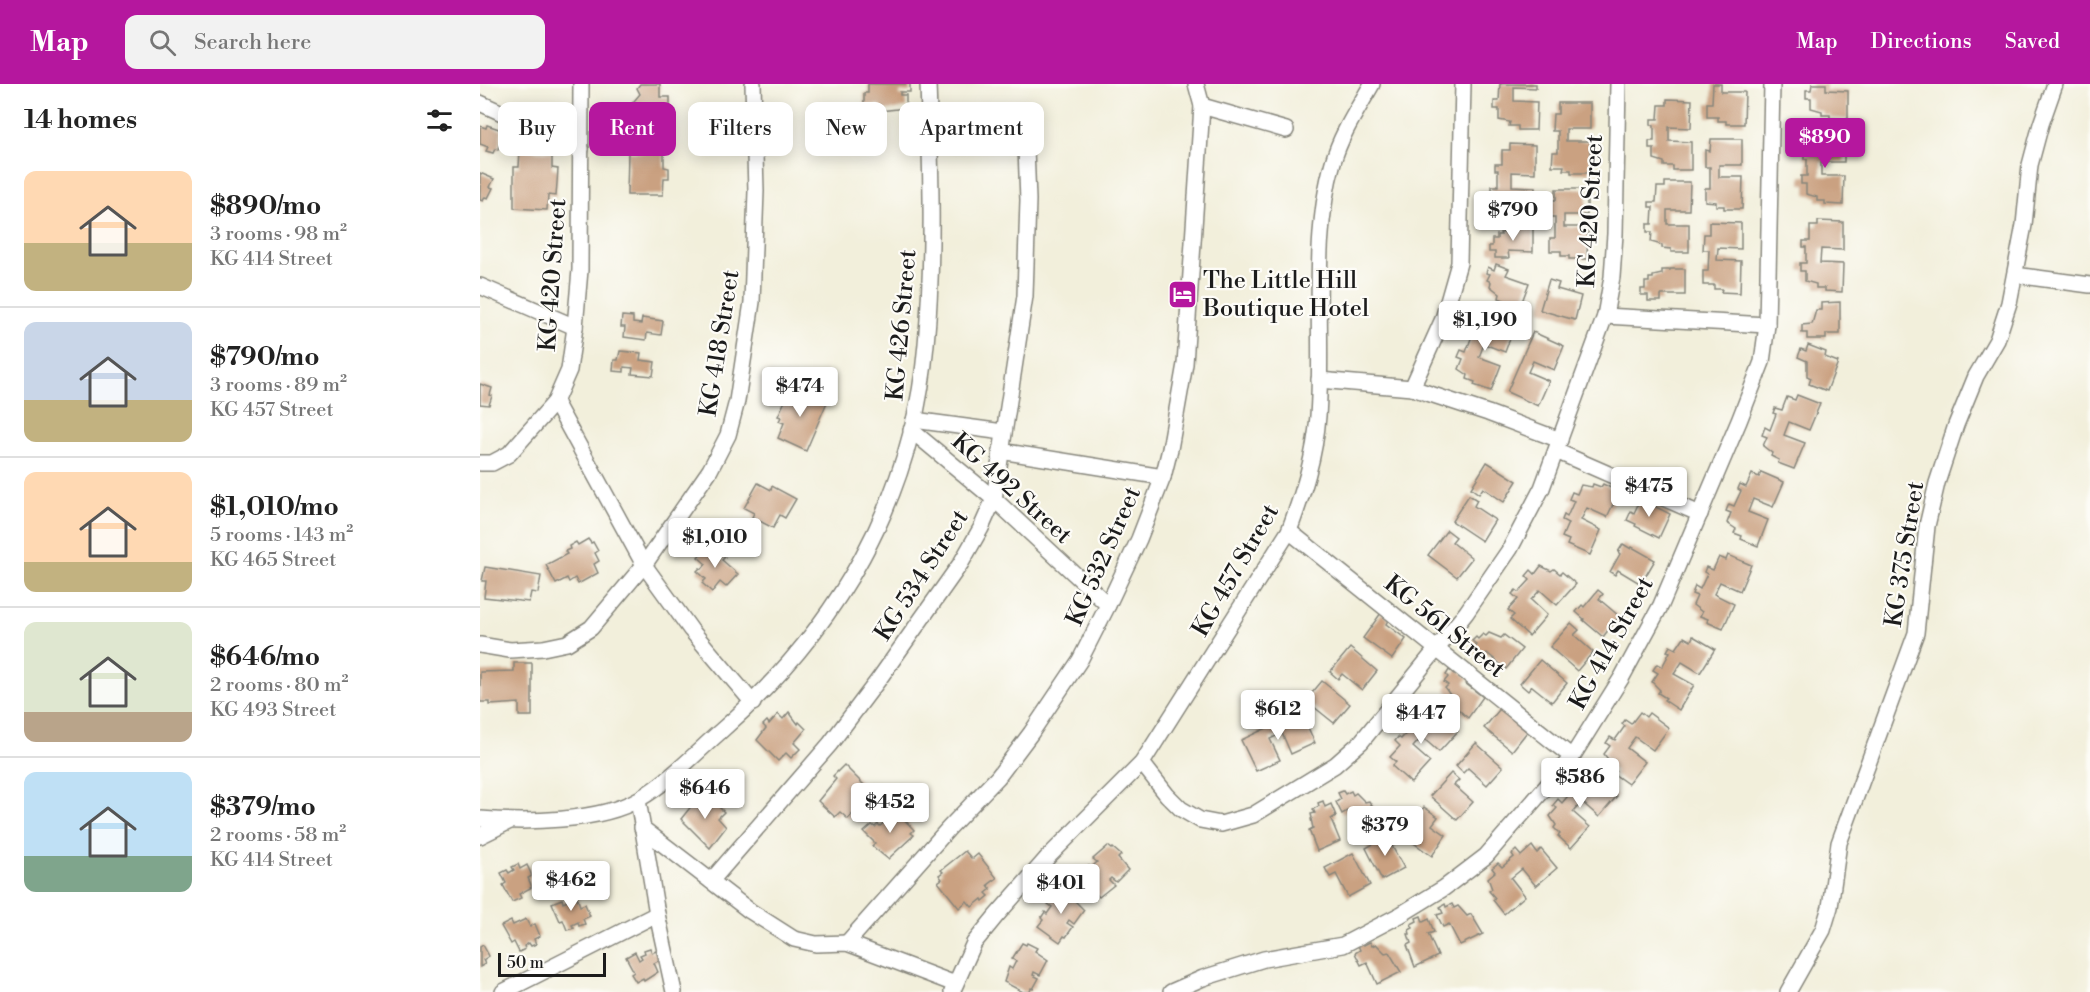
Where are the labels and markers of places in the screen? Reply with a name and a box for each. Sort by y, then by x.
pin: $890 [1789,118,1861,169]
pin: $790 [1477,191,1549,242]
place label: The Little Hill Boutique Hotel [1202,266,1369,324]
hotel icon: The Little Hill Boutique Hotel [1166,278,1198,310]
pin: $1,190 [1436,301,1534,352]
pin: $474 [764,367,836,418]
pin: $475 [1613,467,1685,518]
pin: $1,010 [666,518,764,569]
pin: $612 [1242,690,1314,741]
pin: $447 [1385,694,1457,745]
pin: $586 [1544,758,1616,809]
pin: $646 [669,769,741,820]
pin: $452 [854,783,926,834]
pin: $379 [1349,806,1421,857]
pin: $462 [535,861,607,912]
pin: $401 [1025,864,1097,915]

